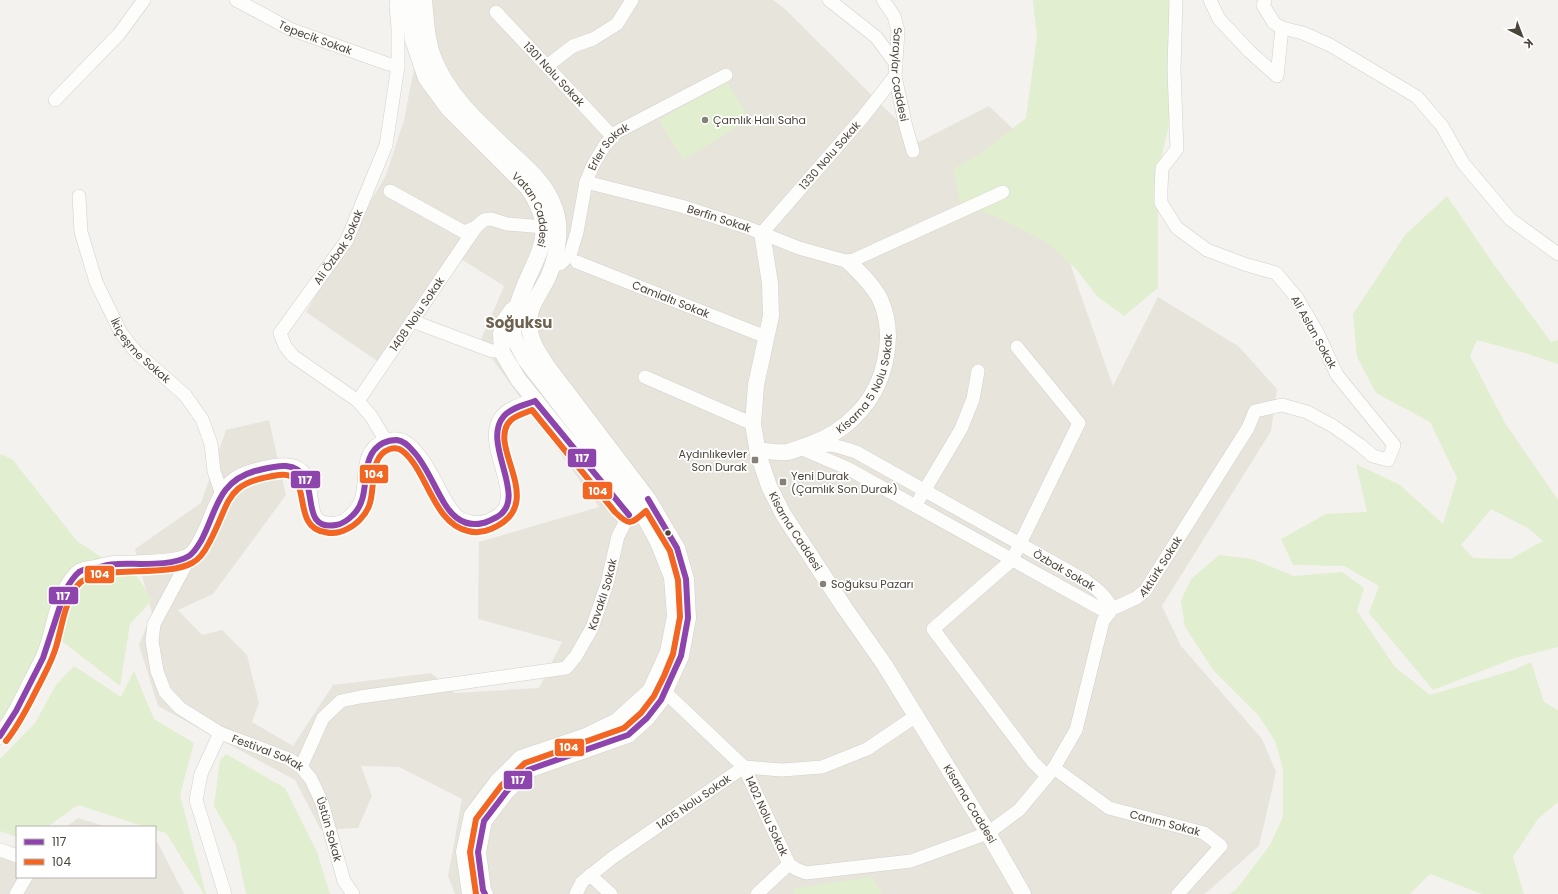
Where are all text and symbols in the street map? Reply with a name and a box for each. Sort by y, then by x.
street label: Tepecik Sokak [276,16,355,59]
north arrow [1502,16,1542,56]
street label: Saraylar Caddesi [887,26,913,123]
text: K [1520,35,1537,52]
street label: 1301 Nolu Sokak [520,38,589,110]
place label: Çamlık Halı Saha [713,112,806,128]
marker: Çamlık Halı Saha [700,115,710,125]
street label: 1330 Nolu Sokak [795,117,864,193]
street label: Erler Sokak [584,119,632,173]
street label: Vatan Caddesi [508,168,552,249]
street label: Berfin Sokak [685,200,754,236]
street label: Ali Özbak Sokak [310,207,367,288]
street label: 1408 Nolu Sokak [386,273,448,355]
street label: Camialtı Sokak [630,277,712,322]
street label: Ali Aslan Sokak [1287,293,1341,372]
district label: Soğuksu [486,312,552,333]
street label: İkiçeşme Sokak [107,315,174,387]
street label: Kisarna 5 Nolu Sokak [833,334,896,437]
place label: Aydınlıkevler Son Durak [679,446,747,475]
line badge: 117 [567,448,597,468]
text: 117 [575,450,589,466]
marker: Aydınlıkevler Son Durak [750,455,760,465]
line badge: 104 [359,464,389,484]
text: 104 [365,466,384,482]
place label: Yeni Durak (Çamlık Son Durak) [791,468,898,497]
line badge: 117 [290,470,321,489]
text: 117 [298,472,312,488]
marker: Yeni Durak (Çamlık Son Durak) [778,477,788,487]
line badge: 104 [582,481,613,500]
text: 104 [589,483,608,499]
street label: Kisarna Caddesi [765,489,826,574]
unlabelled marker [663,528,673,538]
street label: Aktürk Sokak [1136,533,1186,601]
street label: Özbak Sokak [1030,546,1098,594]
street label: Kavaklı Sokak [584,557,621,632]
line badge: 104 [84,565,115,584]
text: 104 [91,566,110,582]
place label: Soğuksu Pazarı [831,576,913,592]
marker: Soğuksu Pazarı [818,579,828,589]
line badge: 117 [48,586,79,605]
text: 117 [56,588,70,604]
street label: Festival Sokak [230,730,307,775]
line badge: 104 [554,738,585,757]
text: 104 [560,739,579,755]
street label: Kisarna Caddesi [940,761,1000,847]
line badge: 117 [503,770,533,790]
street label: 1405 Nolu Sokak [653,770,734,833]
text: 117 [511,772,525,788]
street label: 1402 Nolu Sokak [741,773,792,859]
street label: Üstün Sokak [312,794,346,864]
street label: Canım Sokak [1128,806,1202,840]
legend [16,826,156,878]
text: 117 [52,833,67,850]
text: 104 [52,853,71,870]

